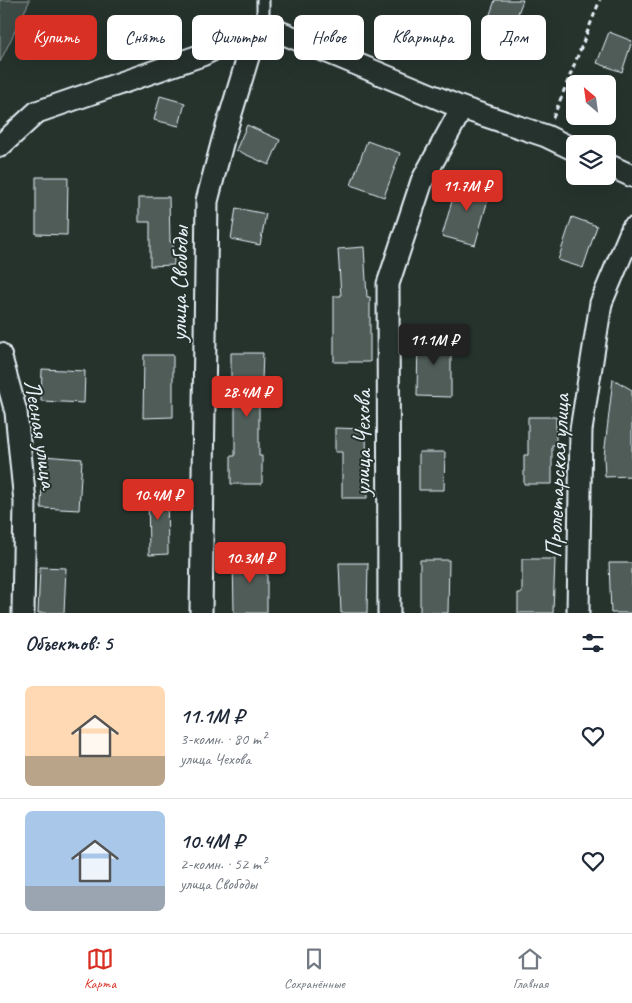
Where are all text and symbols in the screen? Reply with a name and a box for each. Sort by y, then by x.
chip: Купить [15,15,97,60]
chip: Снять [107,15,182,60]
chip: Фильтры [192,15,284,60]
chip: Новое [294,15,364,60]
chip: Квартира [374,15,471,60]
chip: Дом [481,15,546,60]
north arrow [566,75,616,125]
map controls [566,75,616,185]
button: layers [566,135,616,185]
pin: 11.7M ₽ [421,170,513,212]
text: 11.7M ₽ [443,176,491,196]
street label: улица Свободы [163,224,195,344]
pin: 11.1M ₽ [388,324,480,366]
text: 11.1M ₽ [410,330,458,350]
pin: 28.4M ₽ [201,376,293,418]
street label: Лесная улица [18,377,65,493]
text: 28.4M ₽ [223,382,271,402]
street label: улица Чехова [347,388,377,498]
street label: Пролетарская улица [538,392,576,559]
pin: 10.4M ₽ [112,478,204,521]
text: 10.4M ₽ [134,485,182,505]
pin: 10.3M ₽ [204,542,296,584]
text: 10.3M ₽ [226,548,274,568]
icon: filters [579,629,607,657]
text: Объектов: 5 [25,630,113,656]
text: 11.1M ₽ [180,703,244,729]
icon: home [65,706,125,766]
icon: heart [579,722,607,750]
text: 3-комн. · 80 m² [180,729,266,749]
text: улица Чехова [180,749,251,769]
text: 10.4M ₽ [180,828,244,854]
icon: home [65,831,125,891]
icon: heart [579,847,607,875]
text: 2-комн. · 52 m² [180,854,266,874]
text: улица Свободы [180,874,257,894]
tab: Карта [84,945,116,992]
tab: Сохранённые [284,945,345,992]
tab: Главная [513,945,548,992]

